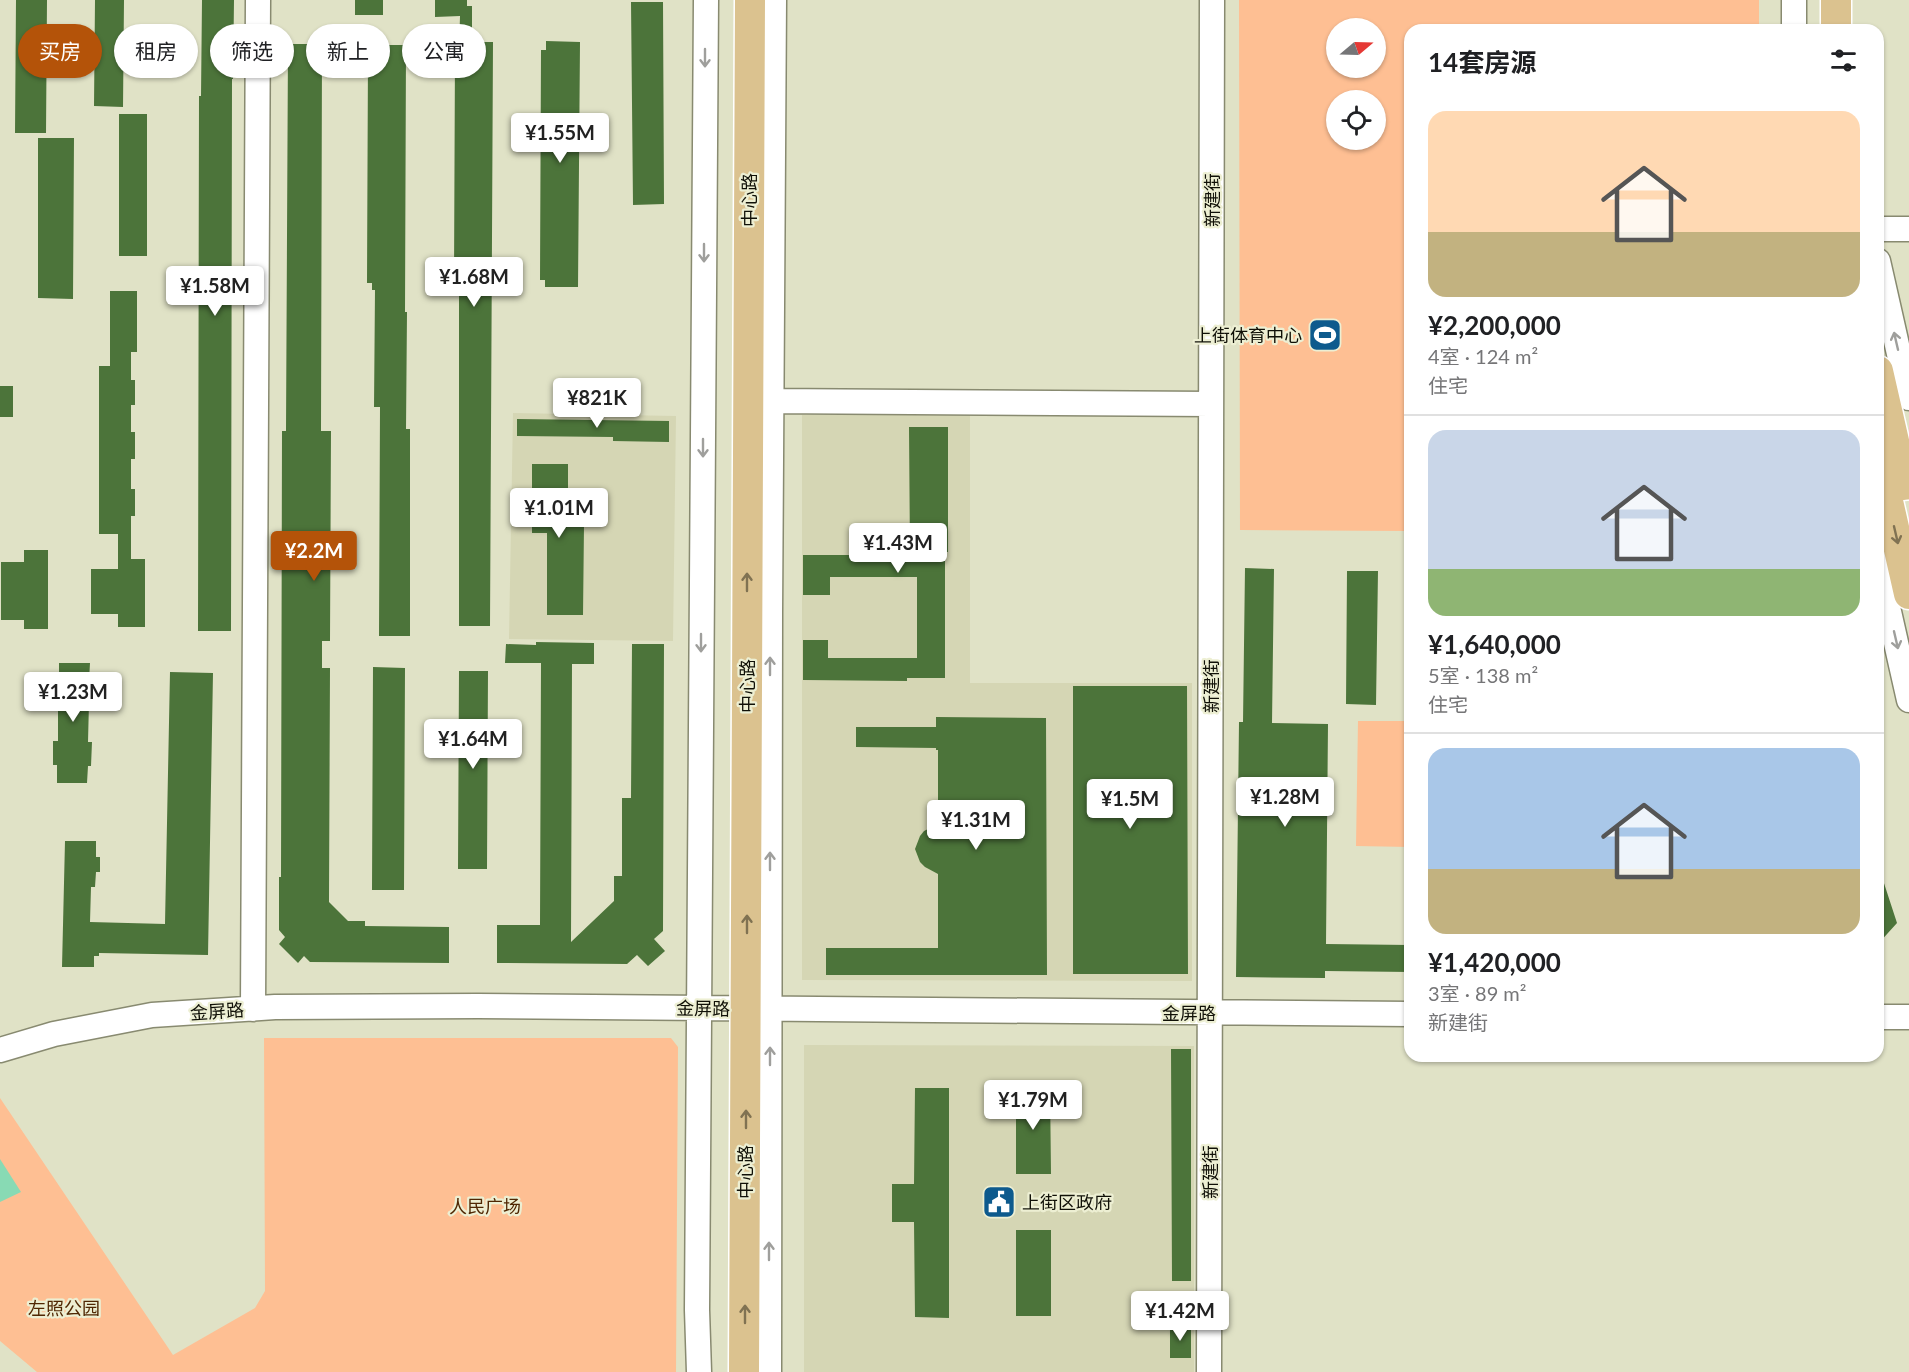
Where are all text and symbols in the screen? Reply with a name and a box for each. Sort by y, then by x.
north arrow [1326,18,1386,78]
map controls [1326,18,1386,150]
chip: 买房 [18,24,102,78]
chip: 租房 [114,24,198,78]
chip: 筛选 [210,24,294,78]
chip: 新上 [306,24,390,78]
chip: 公寓 [402,24,486,78]
icon: filters [1827,44,1860,77]
text: 14套房源 [1428,46,1536,78]
one-way arrow [699,48,711,68]
button: locate [1326,90,1386,150]
pin: ¥1.55M [511,113,609,164]
text: ¥1.55M [525,120,595,144]
icon: home [1590,150,1698,258]
street label: 中心路 [738,173,760,227]
street label: 新建街 [1201,173,1223,227]
one-way arrow [698,243,710,263]
pin: ¥1.68M [425,257,523,308]
text: ¥1.68M [439,264,509,288]
pin: ¥1.58M [166,266,264,317]
text: ¥1.58M [180,273,250,297]
text: ¥2,200,000 [1428,309,1561,341]
sports icon: 上街体育中心 [1307,317,1343,353]
place label: 上街体育中心 [1194,324,1302,346]
one-way arrow [1890,331,1901,351]
text: 4室 · 124 m² [1428,344,1538,368]
text: 住宅 [1428,373,1468,397]
pin: ¥821K [555,378,639,429]
text: ¥821K [567,385,627,409]
one-way arrow [697,438,709,458]
icon: home [1590,469,1698,577]
pin: ¥1.01M [510,488,608,539]
text: ¥1.01M [524,495,594,519]
pin: ¥1.43M [849,523,947,574]
one-way arrow [1890,525,1902,544]
text: ¥1.43M [863,530,933,554]
pin: ¥2.2M [272,531,356,582]
text: ¥2.2M [285,538,343,562]
one-way arrow [741,572,753,592]
text: ¥1,640,000 [1428,628,1561,660]
one-way arrow [1890,630,1902,649]
one-way arrow [696,633,707,653]
one-way arrow [764,656,776,676]
street label: 中心路 [736,659,758,713]
street label: 新建街 [1200,659,1222,713]
text: 5室 · 138 m² [1428,663,1538,687]
pin: ¥1.23M [24,672,122,723]
text: ¥1.23M [38,679,108,703]
text: 住宅 [1428,692,1468,716]
pin: ¥1.64M [424,719,522,770]
text: ¥1.64M [438,726,508,750]
pin: ¥1.28M [1236,777,1334,828]
pin: ¥1.5M [1088,779,1172,830]
text: ¥1.28M [1250,784,1320,808]
text: ¥1.5M [1101,786,1159,810]
icon: home [1590,787,1698,895]
pin: ¥1.31M [927,800,1025,851]
text: ¥1.31M [941,807,1011,831]
one-way arrow [764,851,776,871]
one-way arrow [741,914,753,934]
text: ¥1,420,000 [1428,946,1561,978]
text: 3室 · 89 m² [1428,981,1527,1005]
street label: 金屏路 [676,997,730,1019]
street label: 金屏路 [189,998,245,1024]
street label: 金屏路 [1162,1002,1216,1024]
text: 新建街 [1428,1010,1488,1034]
one-way arrow [764,1046,776,1066]
pin: ¥1.79M [984,1080,1082,1131]
text: ¥1.79M [998,1087,1068,1111]
one-way arrow [740,1109,752,1129]
street label: 中心路 [734,1145,756,1199]
street label: 新建街 [1199,1145,1221,1199]
public building icon: 上街区政府 [981,1184,1017,1220]
place label: 上街区政府 [1022,1191,1112,1213]
park label: 人民广场 [449,1195,521,1217]
one-way arrow [763,1241,775,1261]
pin: ¥1.42M [1131,1291,1229,1342]
park label: 左照公园 [28,1297,100,1319]
text: ¥1.42M [1145,1298,1215,1322]
one-way arrow [739,1304,751,1324]

